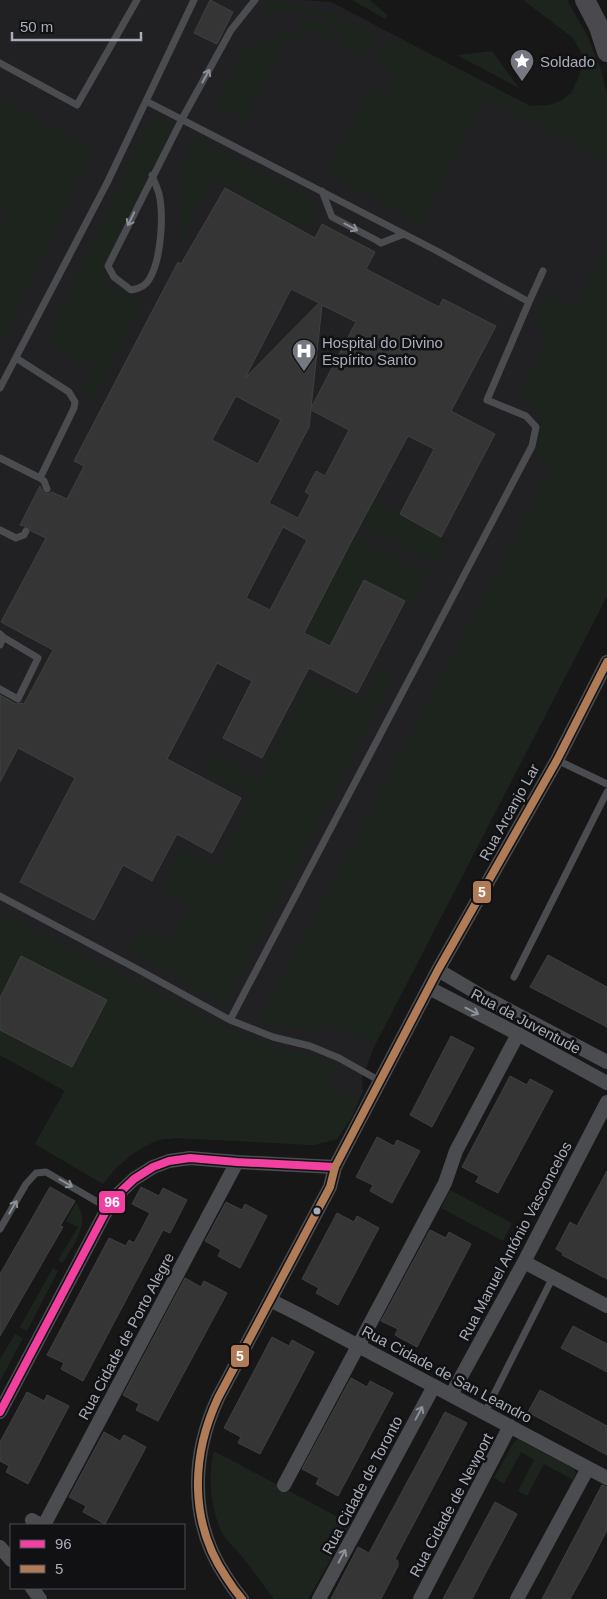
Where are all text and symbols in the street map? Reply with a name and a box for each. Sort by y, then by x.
scale bar [12,10,141,42]
text: 50 m [20,18,53,35]
place icon: Soldado [509,48,535,82]
place label: Soldado [540,53,595,70]
one-way arrow [201,69,211,84]
one-way arrow [126,211,135,226]
one-way arrow [343,222,358,232]
place label: Hospital do Divino Espírito Santo [322,334,443,368]
hospital icon: Hospital do Divino Espírito Santo [291,338,317,372]
street label: Rua Arcanjo Lar [475,761,543,863]
line badge: 5 [472,880,492,904]
text: 5 [478,884,486,900]
street label: Rua da Juventude [468,985,584,1057]
one-way arrow [464,1007,479,1016]
street label: Rua Manuel António Vasconcelos [455,1138,575,1344]
one-way arrow [59,1179,73,1189]
line badge: 96 [98,1190,126,1214]
text: 96 [104,1194,120,1210]
one-way arrow [9,1200,19,1214]
unlabelled marker [312,1206,322,1216]
street label: Rua Cidade de Porto Alegre [75,1250,177,1422]
street label: Rua Cidade de San Leandro [359,1322,535,1426]
line badge: 5 [230,1344,250,1368]
text: 5 [236,1348,244,1364]
one-way arrow [415,1406,425,1421]
street label: Rua Cidade de Toronto [318,1413,406,1557]
street label: Rua Cidade de Newport [406,1430,496,1580]
legend [10,1524,185,1589]
text: 96 [55,1535,72,1552]
one-way arrow [338,1549,347,1564]
text: 5 [55,1560,63,1577]

